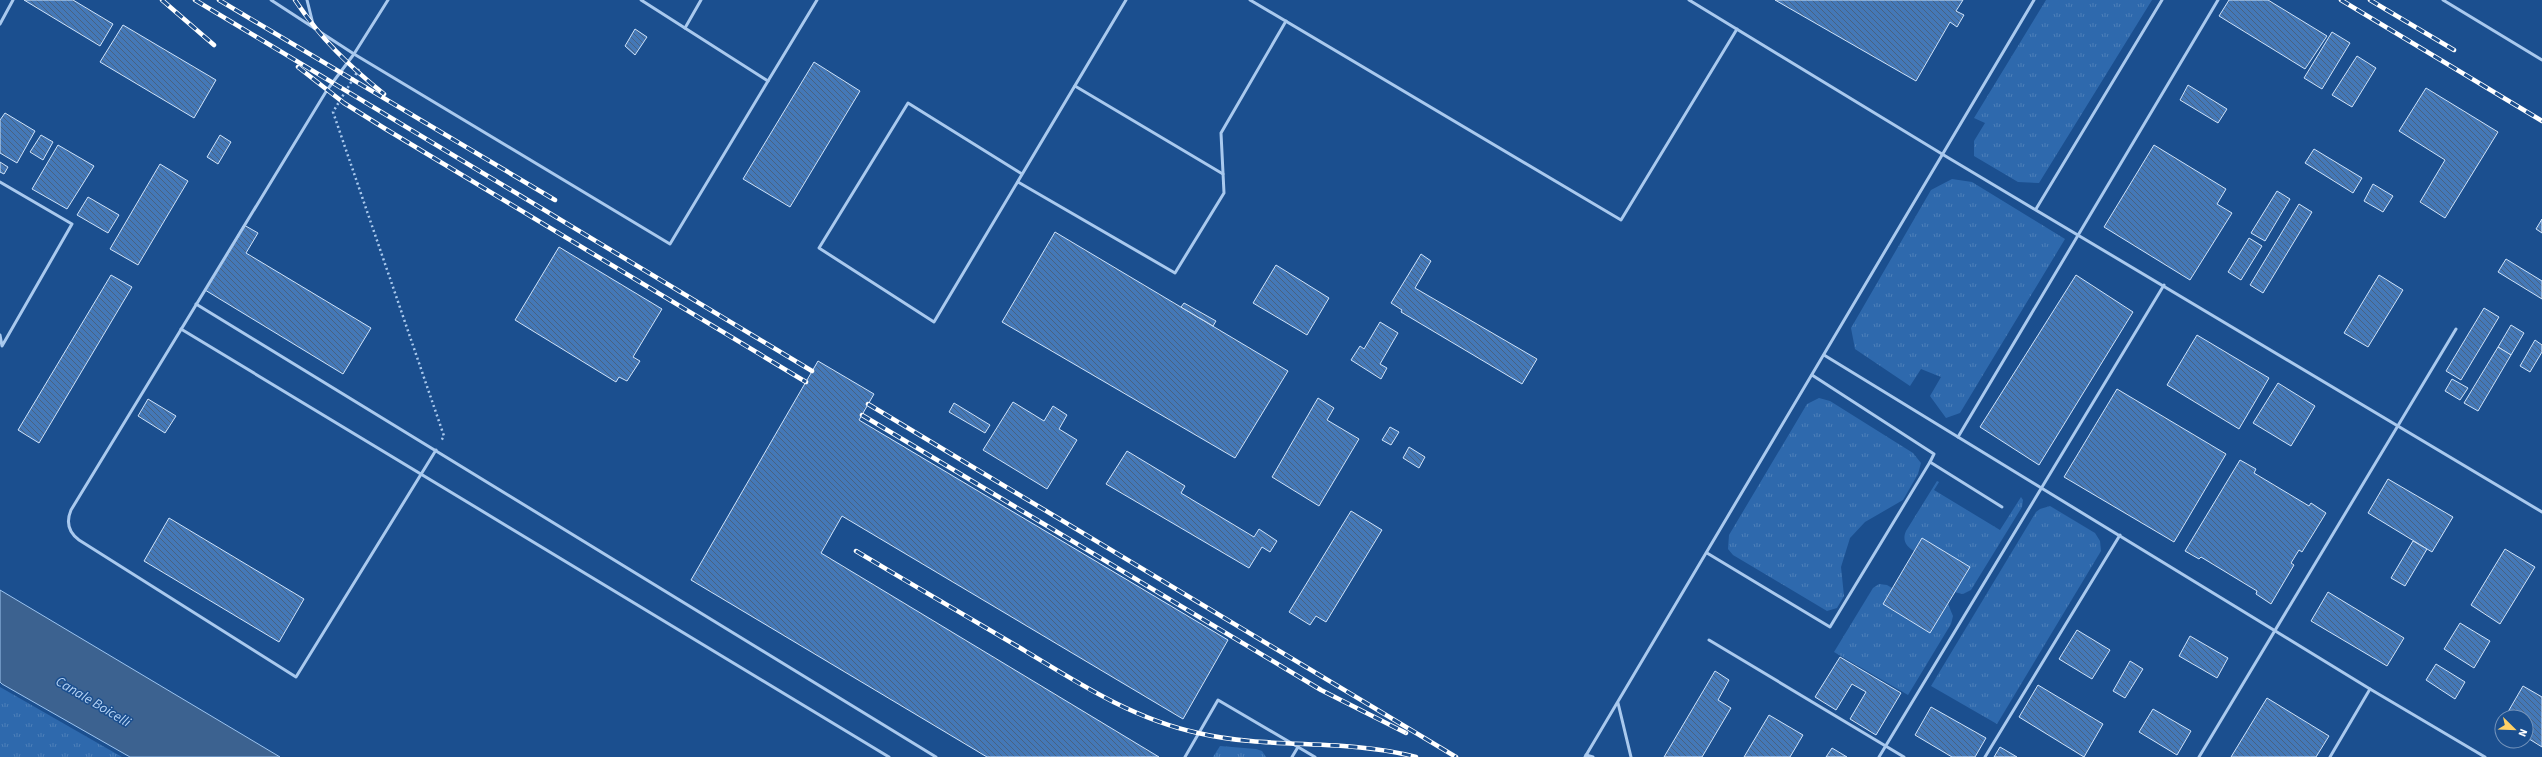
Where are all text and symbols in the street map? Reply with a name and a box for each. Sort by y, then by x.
water label: Canale Boicelli [52,672,135,733]
north arrow [2494,709,2534,749]
text: N [2514,726,2531,739]

